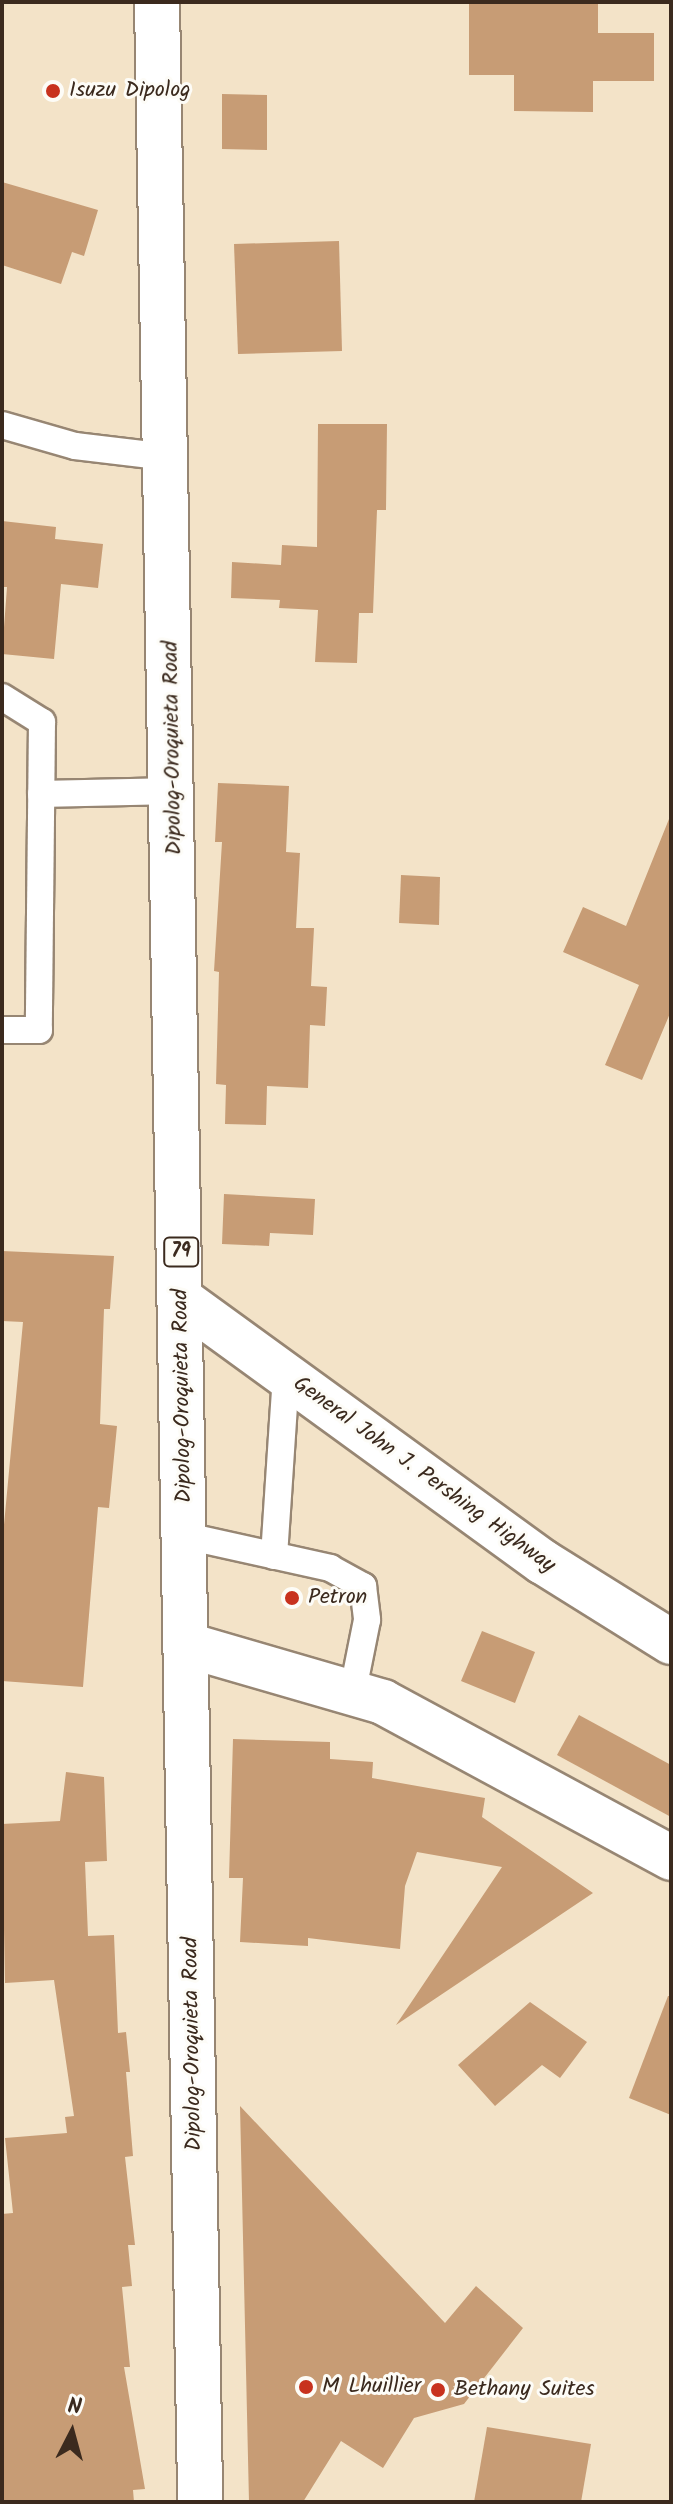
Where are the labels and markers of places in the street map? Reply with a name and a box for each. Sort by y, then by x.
place label: Isuzu Dipolog [69,78,191,104]
marker: Isuzu Dipolog [44,82,62,100]
place label: Petron [308,1585,367,1611]
marker: Petron [283,1589,301,1607]
place label: M Lhuillier [322,2374,421,2400]
place label: Bethany Suites [454,2377,595,2403]
marker: M Lhuillier [297,2378,315,2396]
marker: Bethany Suites [429,2381,447,2399]

